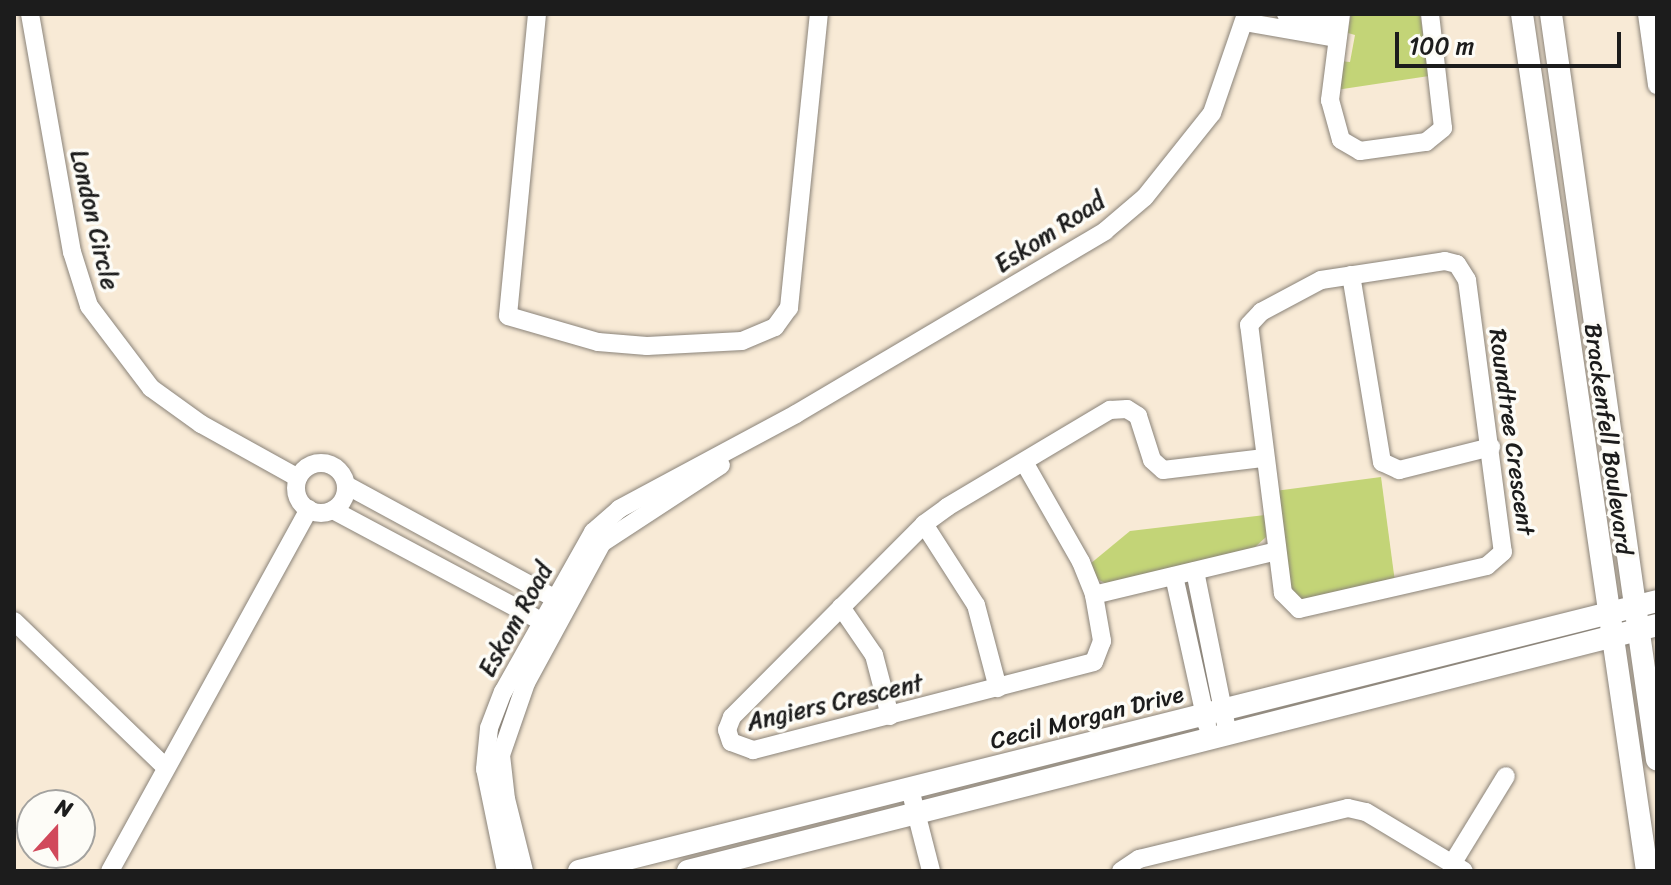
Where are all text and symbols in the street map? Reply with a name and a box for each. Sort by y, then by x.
scale bar [1399,16,1625,66]
text: 100 m [1409,25,1474,67]
street label: London Circle [64,147,124,293]
street label: Eskom Road [990,187,1110,279]
street label: Brackenfell Boulevard [1578,322,1638,556]
street label: Roundtree Crescent [1482,326,1540,538]
street label: Eskom Road [473,558,559,682]
street label: Angiers Crescent [743,668,927,738]
street label: Cecil Morgan Drive [987,680,1187,756]
text: N [50,787,78,829]
north arrow [16,789,96,869]

